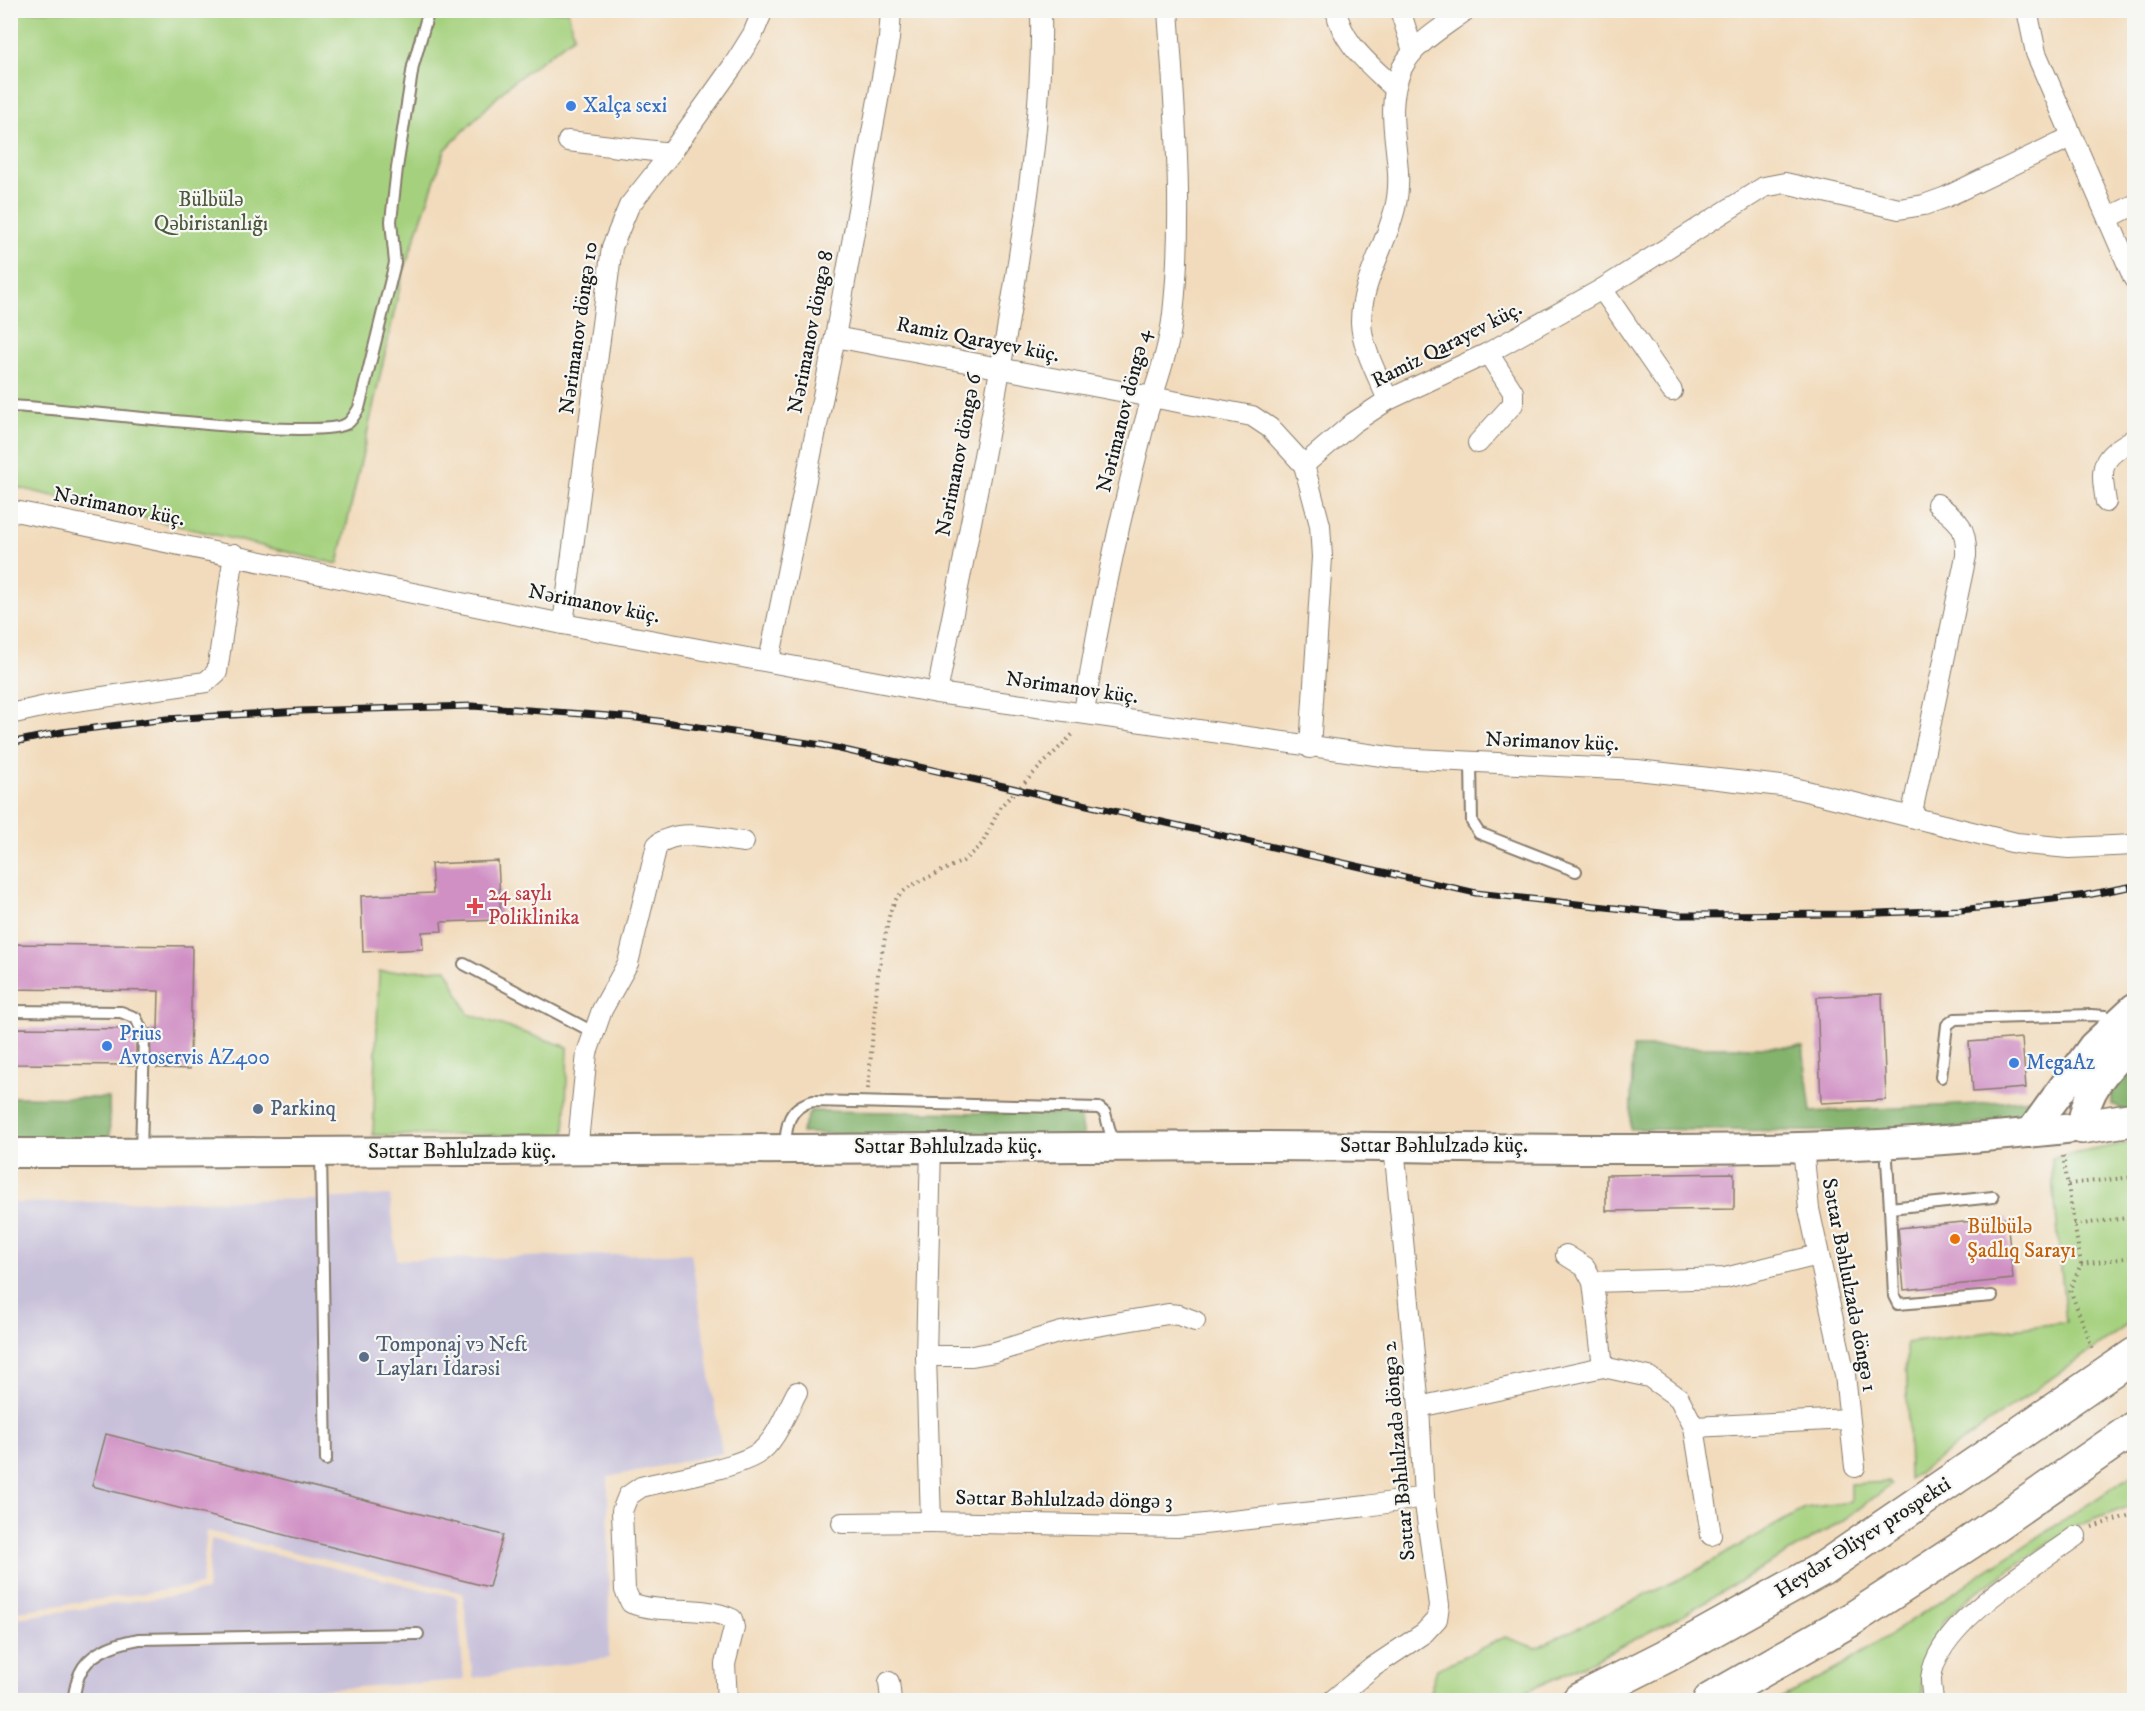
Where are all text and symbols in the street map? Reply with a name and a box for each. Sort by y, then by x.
place label: Xalça sexi [583,93,667,119]
marker: Xalça sexi [564,99,578,113]
park label: Bülbülə Qəbiristanlığı [154,187,268,237]
street label: Nərimanov döngə 10 [554,240,604,416]
street label: Nərimanov döngə 8 [782,248,840,416]
street label: Ramiz Qarayev küç. [1367,296,1527,394]
street label: Ramiz Qarayev küç. [894,311,1062,369]
street label: Nərimanov döngə 4 [1091,326,1157,495]
street label: Nərimanov döngə 6 [930,370,988,539]
street label: Nərimanov küç. [51,481,187,533]
street label: Nərimanov küç. [526,578,662,630]
street label: Nərimanov küç. [1004,666,1140,710]
street label: Nərimanov küç. [1485,727,1619,757]
place label: 24 saylı Poliklinika [488,881,580,931]
marker: 24 saylı Poliklinika [466,897,484,915]
place label: Prius Avtoservis AZ400 [119,1021,270,1071]
marker: Prius Avtoservis AZ400 [100,1039,114,1053]
place label: MegaAz [2026,1050,2095,1076]
marker: MegaAz [2007,1056,2021,1070]
place label: Parkinq [270,1096,337,1122]
marker: Parkinq [251,1102,265,1116]
street label: Səttar Bəhlulzadə küç. [1340,1133,1528,1159]
street label: Səttar Bəhlulzadə küç. [854,1134,1042,1160]
street label: Səttar Bəhlulzadə küç. [368,1139,556,1165]
street label: Səttar Bəhlulzadə döngə 1 [1816,1176,1882,1394]
place label: Bülbülə Şadlıq Sarayı [1967,1214,2076,1264]
marker: Bülbülə Şadlıq Sarayı [1948,1232,1962,1246]
place label: Tomponaj vэ Neft Layları İdarəsi [376,1332,528,1382]
street label: Səttar Bəhlulzadə döngə 2 [1376,1340,1422,1562]
marker: Tomponaj vэ Neft Layları İdarəsi [357,1350,371,1364]
street label: Heydər Əliyev prospekti [1770,1471,1956,1605]
street label: Səttar Bəhlulzadə döngə 3 [955,1485,1173,1515]

